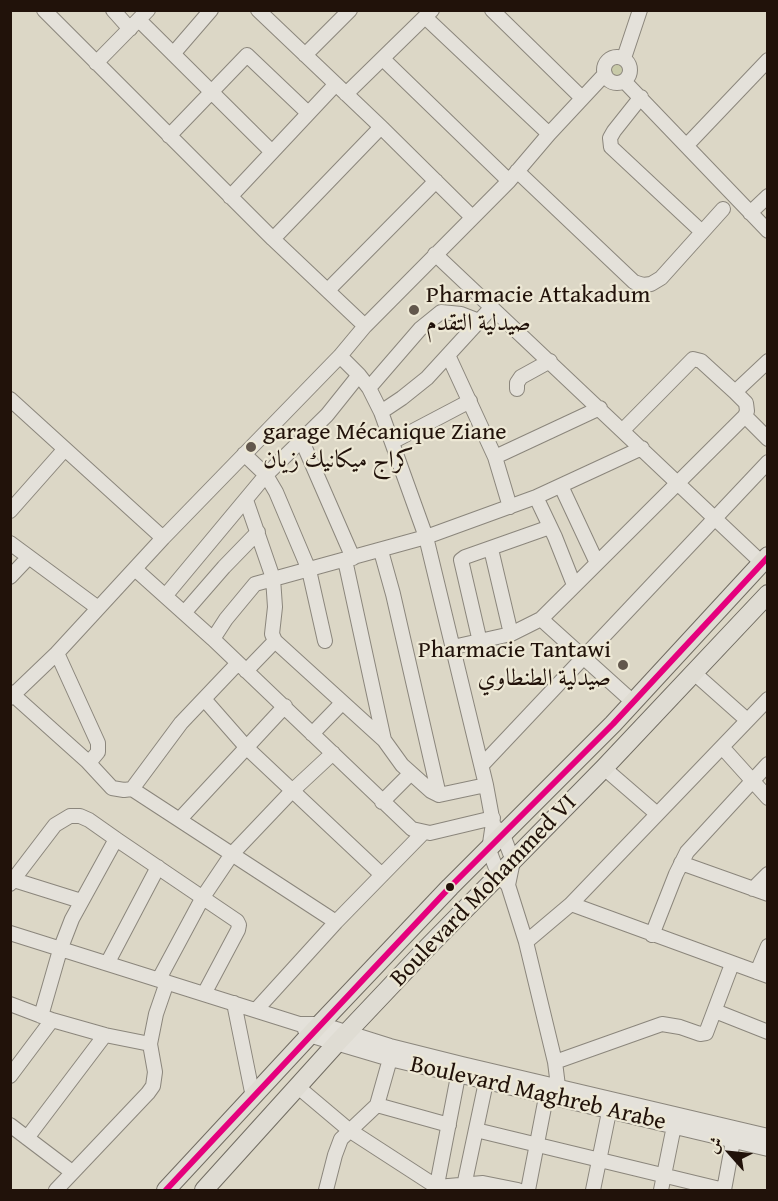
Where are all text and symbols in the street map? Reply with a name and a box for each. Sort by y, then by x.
place label: Pharmacie Attakadum صيدلية التقدم [426,282,650,338]
marker: Pharmacie Attakadum صيدلية التقدم [407,303,421,317]
place label: garage Mécanique Ziane كراج ميكانيك زيان [263,419,507,475]
marker: garage Mécanique Ziane كراج ميكانيك زيان [244,440,258,454]
place label: Pharmacie Tantawi صيدلية الطنطاوي [418,637,611,693]
marker: Pharmacie Tantawi صيدلية الطنطاوي [616,658,630,672]
street label: Boulevard Mohammed VI [385,789,583,993]
unlabelled marker [444,881,456,893]
street label: Boulevard Maghreb Arabe [407,1051,669,1137]
north arrow [700,1123,760,1183]
text: ش [700,1132,728,1157]

